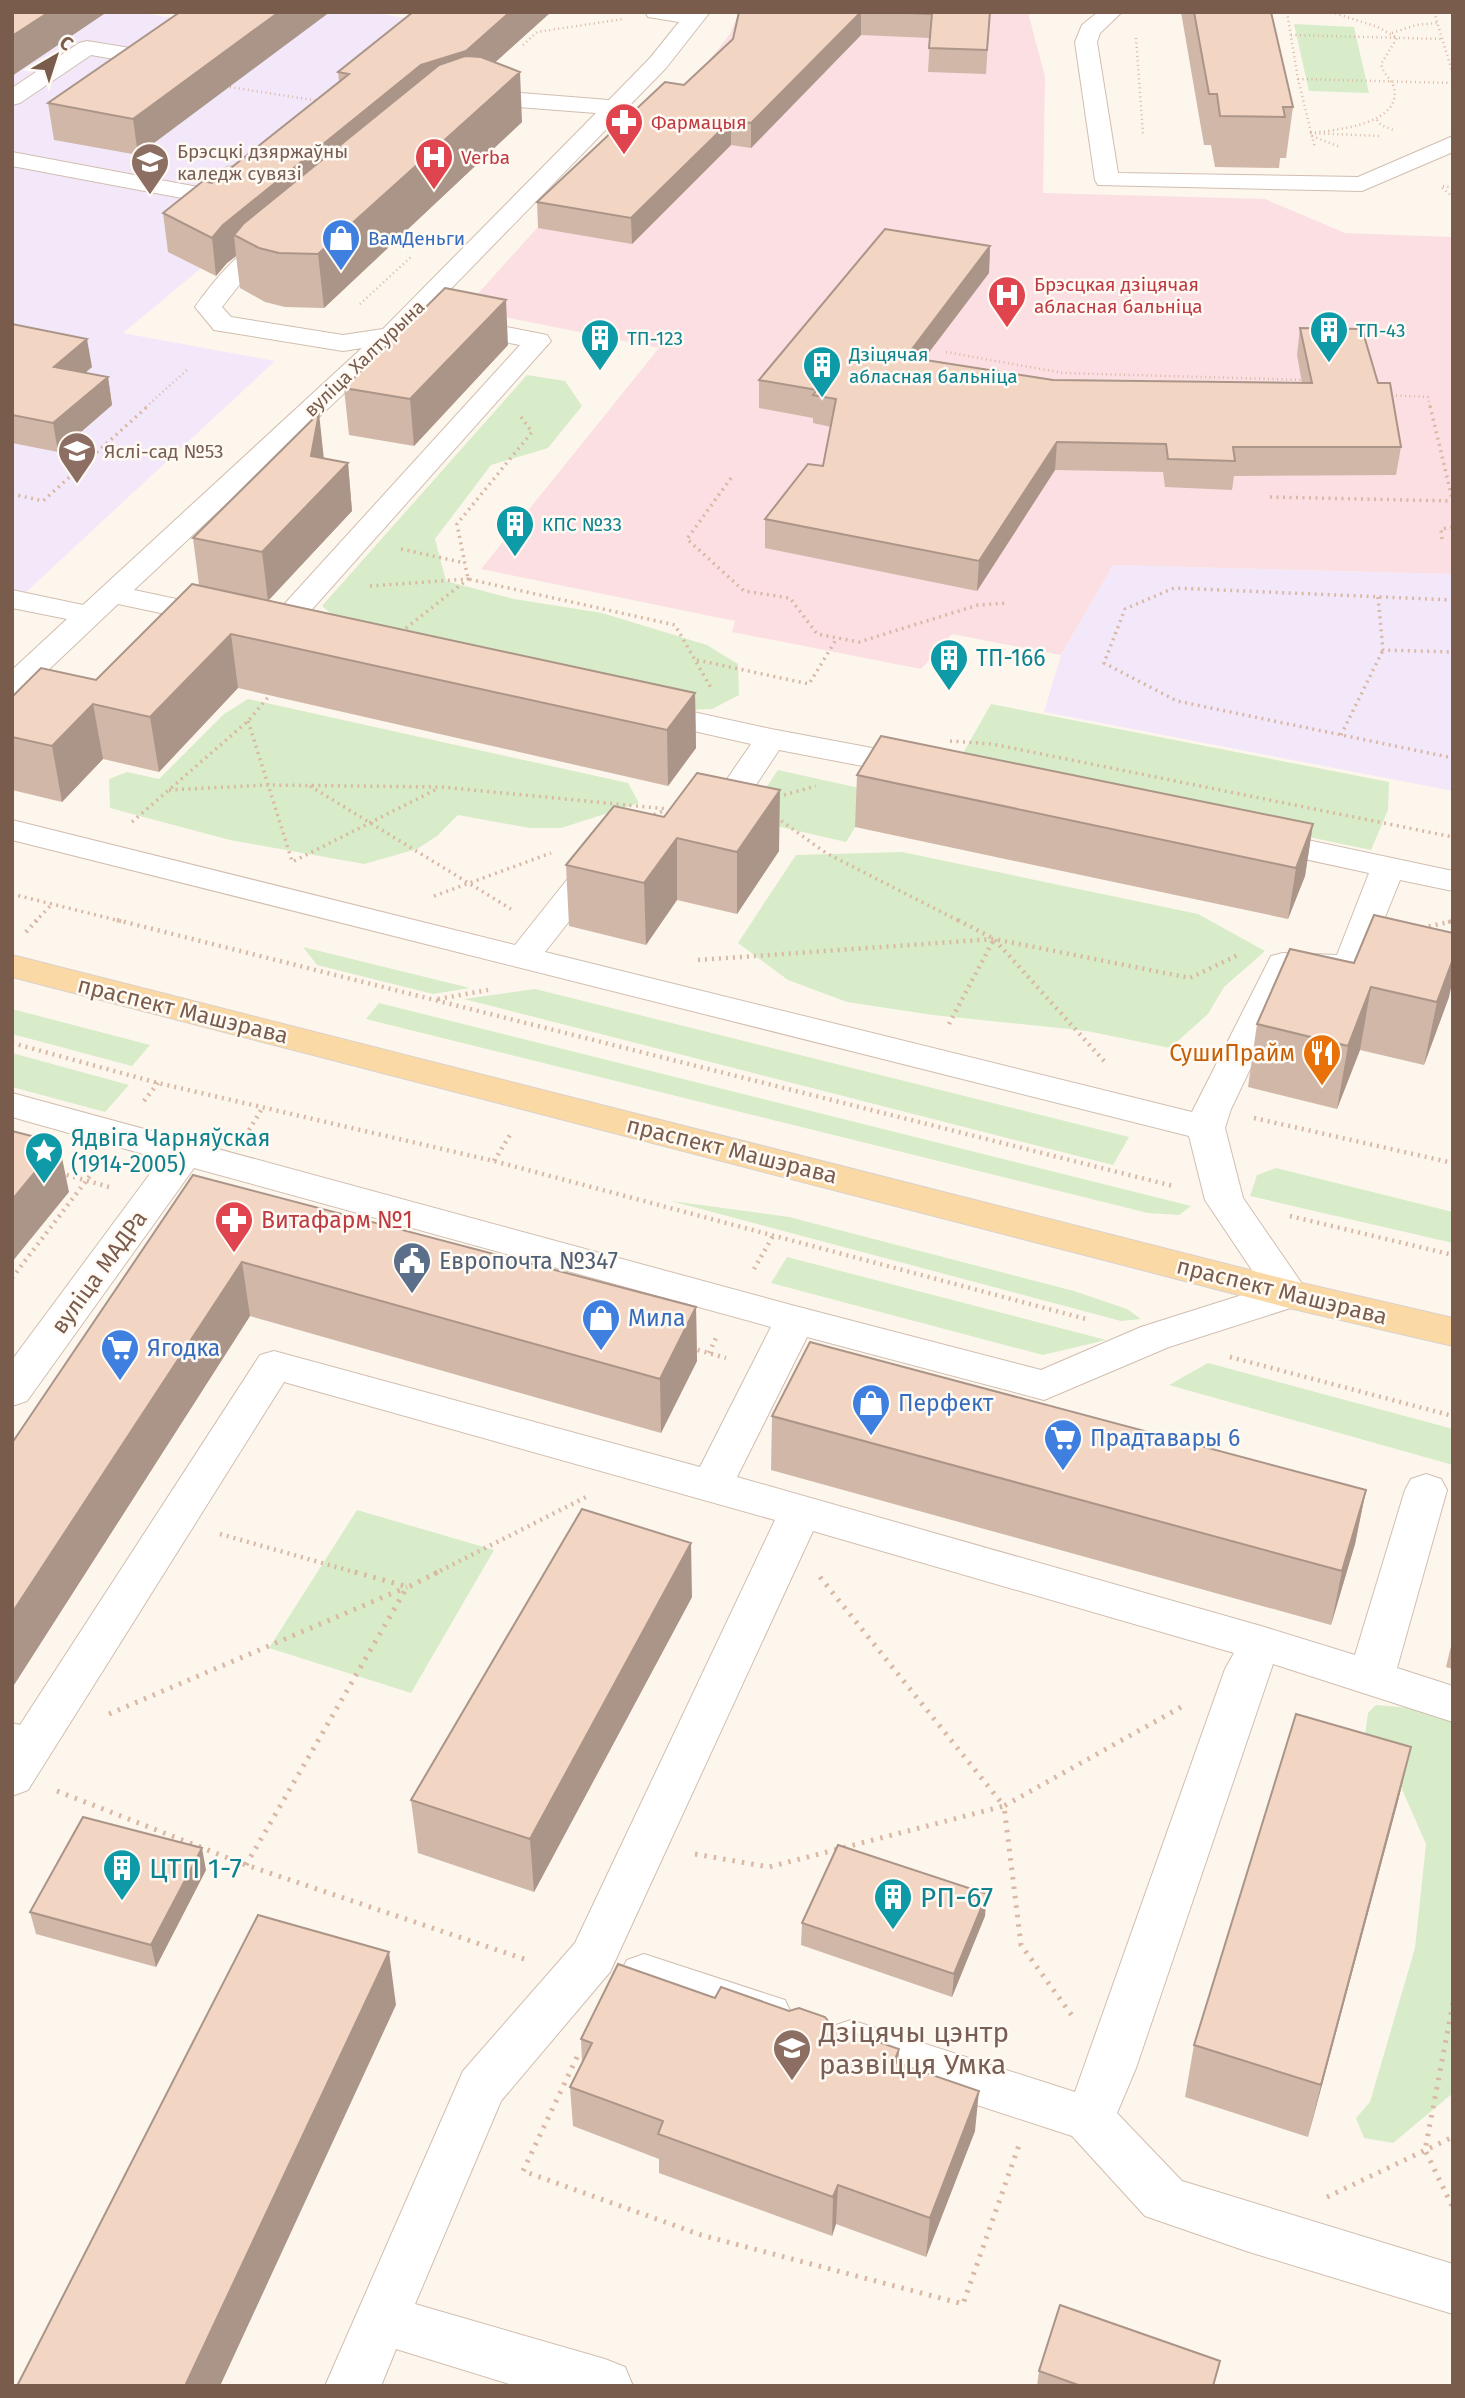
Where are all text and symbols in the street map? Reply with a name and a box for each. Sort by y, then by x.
north arrow [21,21,91,91]
text: С [55,31,78,56]
pharmacy icon: Фармацыя [603,101,645,156]
place label: Фармацыя [651,111,747,134]
hospital icon: Verba [413,136,455,191]
place label: Брэсцкі дзяржаўны каледж сувязі [177,140,348,185]
school or university icon: Брэсцкі дзяржаўны каледж сувязі [129,141,171,196]
place label: Verba [461,146,510,169]
shop icon: ВамДеньги [320,217,362,272]
place label: ВамДеньги [368,227,465,250]
place label: Брэсцкая дзіцячая абласная бальніца [1034,273,1203,318]
hospital icon: Брэсцкая дзіцячая абласная бальніца [986,274,1028,329]
street label: вуліца Халтурына [299,295,429,422]
building icon: ТП-43 [1308,309,1350,364]
building icon: ТП-123 [579,317,621,372]
place label: ТП-43 [1356,319,1405,342]
place label: ТП-123 [627,327,683,350]
place label: Дзіцячая абласная бальніца [848,343,1018,388]
building icon: Дзіцячая абласная бальніца [801,344,843,399]
school or university icon: Яслі-сад №53 [56,430,98,485]
place label: Яслі-сад №53 [104,440,224,463]
building icon: КПС №33 [494,503,536,558]
place label: КПС №33 [542,513,622,536]
building icon: ТП-166 [928,637,970,692]
place label: ТП-166 [976,644,1046,672]
street label: праспект Машэрава [75,970,291,1050]
restaurant icon: СушиПрайм [1301,1032,1343,1087]
place label: СушиПрайм [1169,1039,1295,1067]
street label: праспект Машэрава [624,1110,840,1190]
place label: Ядвіга Чарняўская (1914-2005) [71,1124,270,1178]
place icon: Ядвіга Чарняўская (1914-2005) [23,1130,65,1185]
pharmacy icon: Витафарм №1 [213,1199,255,1254]
street label: вуліца МАДРа [45,1205,153,1339]
place label: Витафарм №1 [261,1206,413,1234]
public building icon: Европочта №347 [391,1240,433,1295]
place label: Европочта №347 [439,1247,618,1275]
street label: праспект Машэрава [1174,1251,1390,1331]
shop icon: Мила [580,1297,622,1352]
place label: Мила [628,1304,685,1332]
supermarket icon: Ягодка [99,1327,141,1382]
place label: Ягодка [147,1334,220,1362]
shop icon: Перфект [850,1382,892,1437]
place label: Перфект [898,1389,994,1417]
supermarket icon: Прадтавары 6 [1042,1417,1084,1472]
place label: Прадтавары 6 [1090,1424,1240,1452]
building icon: ЦТП 1-7 [101,1847,143,1902]
place label: ЦТП 1-7 [149,1852,242,1885]
building icon: РП-67 [872,1876,914,1931]
place label: РП-67 [920,1881,993,1914]
place label: Дзіцячы цэнтр развіцця Умка [818,2016,1009,2081]
school or university icon: Дзіцячы цэнтр развіцця Умка [771,2027,813,2082]

